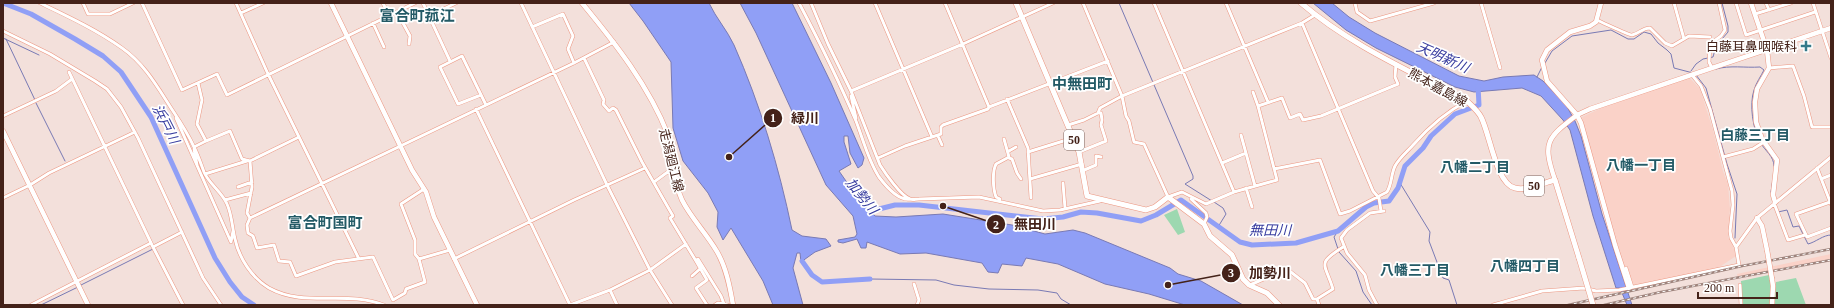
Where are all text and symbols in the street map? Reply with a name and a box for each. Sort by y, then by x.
district label: 富合町菰江 [379,8,455,24]
water label: 天明新川 [1414,39,1473,77]
place label: 白藤耳鼻咽喉科 [1706,39,1797,54]
marker: 白藤耳鼻咽喉科 [1800,40,1812,52]
street label: 熊本嘉島線 [1406,65,1470,110]
district label: 中無田町 [1052,76,1112,92]
water label: 浜戸川 [149,102,183,148]
callout: 緑川 [763,105,827,131]
text: 1 [770,111,776,125]
text: 緑川 [791,111,819,126]
street label: 走潟廻江線 [656,127,687,193]
district label: 白藤三丁目 [1720,128,1790,143]
road number: 50 [1064,130,1084,150]
district label: 八幡一丁目 [1606,158,1676,173]
district label: 八幡二丁目 [1440,160,1510,175]
water label: 加勢川 [843,175,882,219]
road number: 50 [1524,176,1544,196]
callout: 無田川 [986,211,1064,237]
district label: 富合町国町 [287,215,363,231]
text: 無田川 [1014,217,1056,232]
text: 2 [993,218,999,232]
water label: 無田川 [1249,223,1293,238]
district label: 八幡四丁目 [1490,259,1560,274]
callout: 加勢川 [1221,260,1299,286]
district label: 八幡三丁目 [1380,263,1450,278]
text: 3 [1228,266,1234,280]
text: 加勢川 [1249,266,1291,281]
scale bar [1698,274,1777,300]
text: 200 m [1704,281,1735,295]

